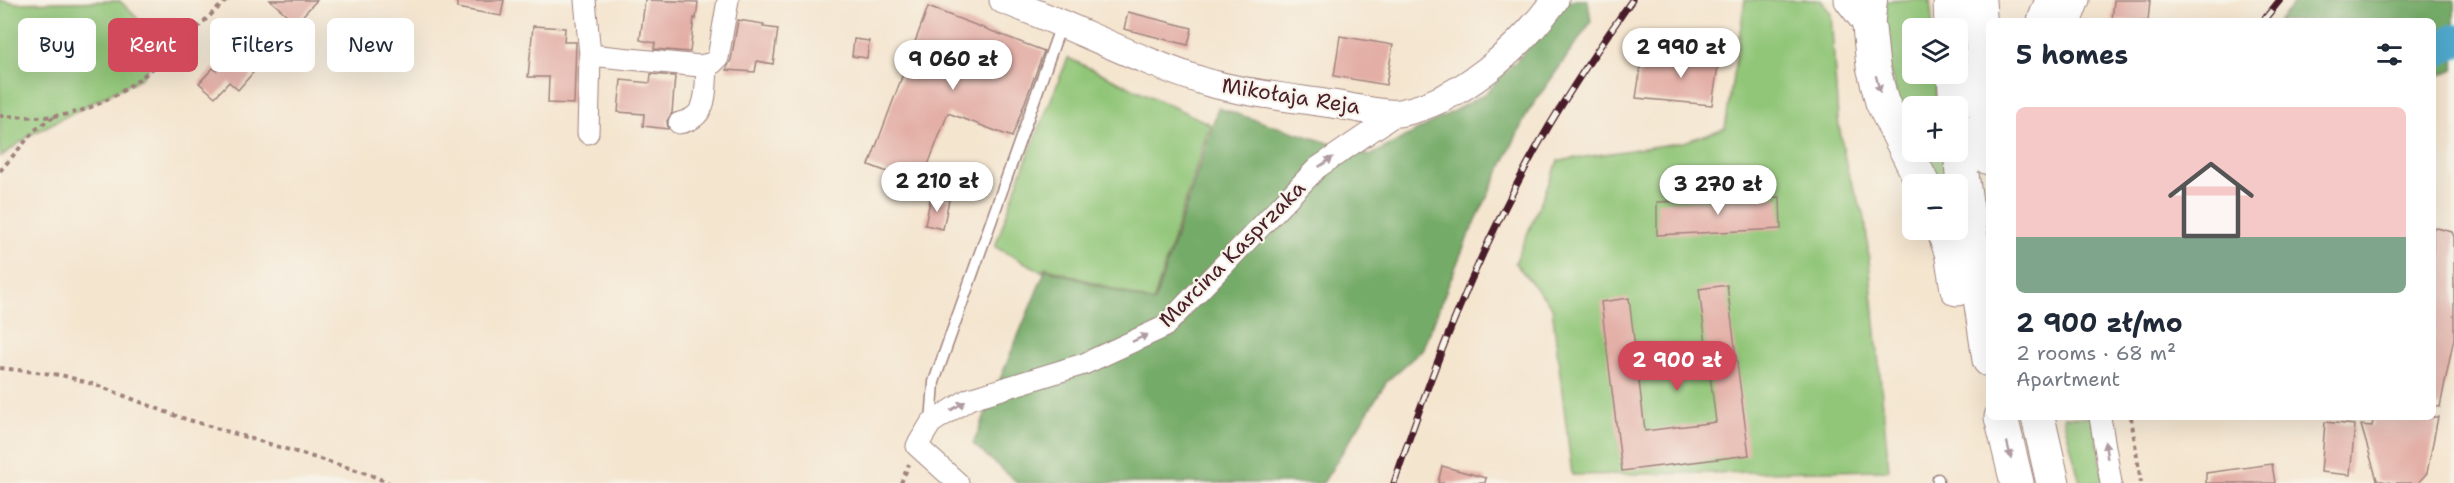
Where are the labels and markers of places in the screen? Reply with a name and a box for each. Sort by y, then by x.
pin: 2 990 zł [1619,28,1743,79]
pin: 9 060 zł [891,40,1015,91]
pin: 2 210 zł [875,162,999,213]
pin: 3 270 zł [1656,165,1780,216]
pin: 2 900 zł [1615,341,1739,392]

